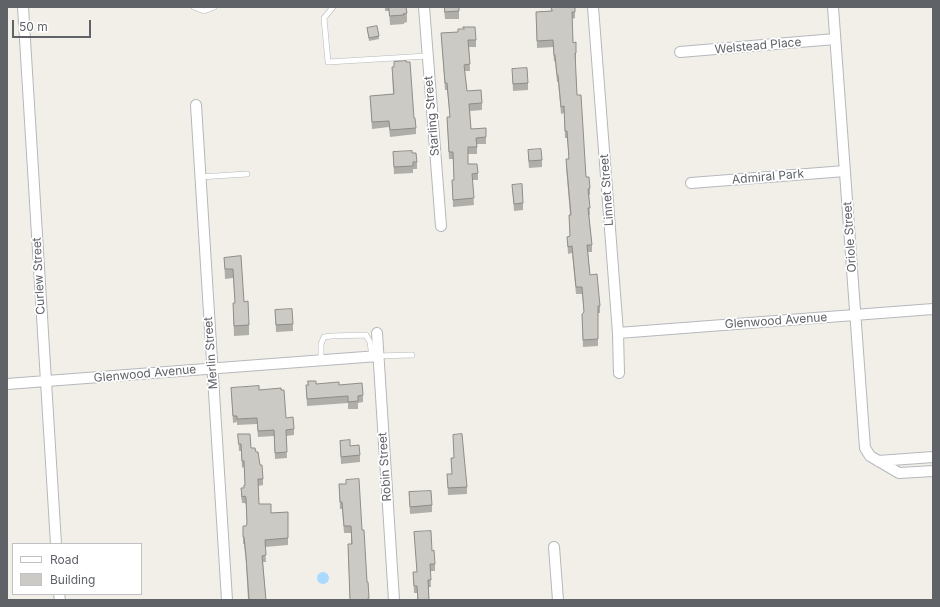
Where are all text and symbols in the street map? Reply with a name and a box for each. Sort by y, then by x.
scale bar [14,12,93,38]
text: 50 m [19,19,48,34]
street label: Welstead Place [714,35,802,57]
street label: Starling Street [421,75,443,157]
street label: Linnet Street [597,154,617,226]
street label: Admiral Park [731,167,805,187]
street label: Oriole Street [840,201,860,273]
street label: Curlew Street [30,237,48,315]
street label: Glenwood Avenue [724,310,828,332]
street label: Merlin Street [201,316,221,390]
street label: Glenwood Avenue [93,362,197,386]
street label: Robin Street [375,432,395,502]
legend [12,543,142,595]
text: Road [50,552,79,567]
text: Building [50,572,95,587]

